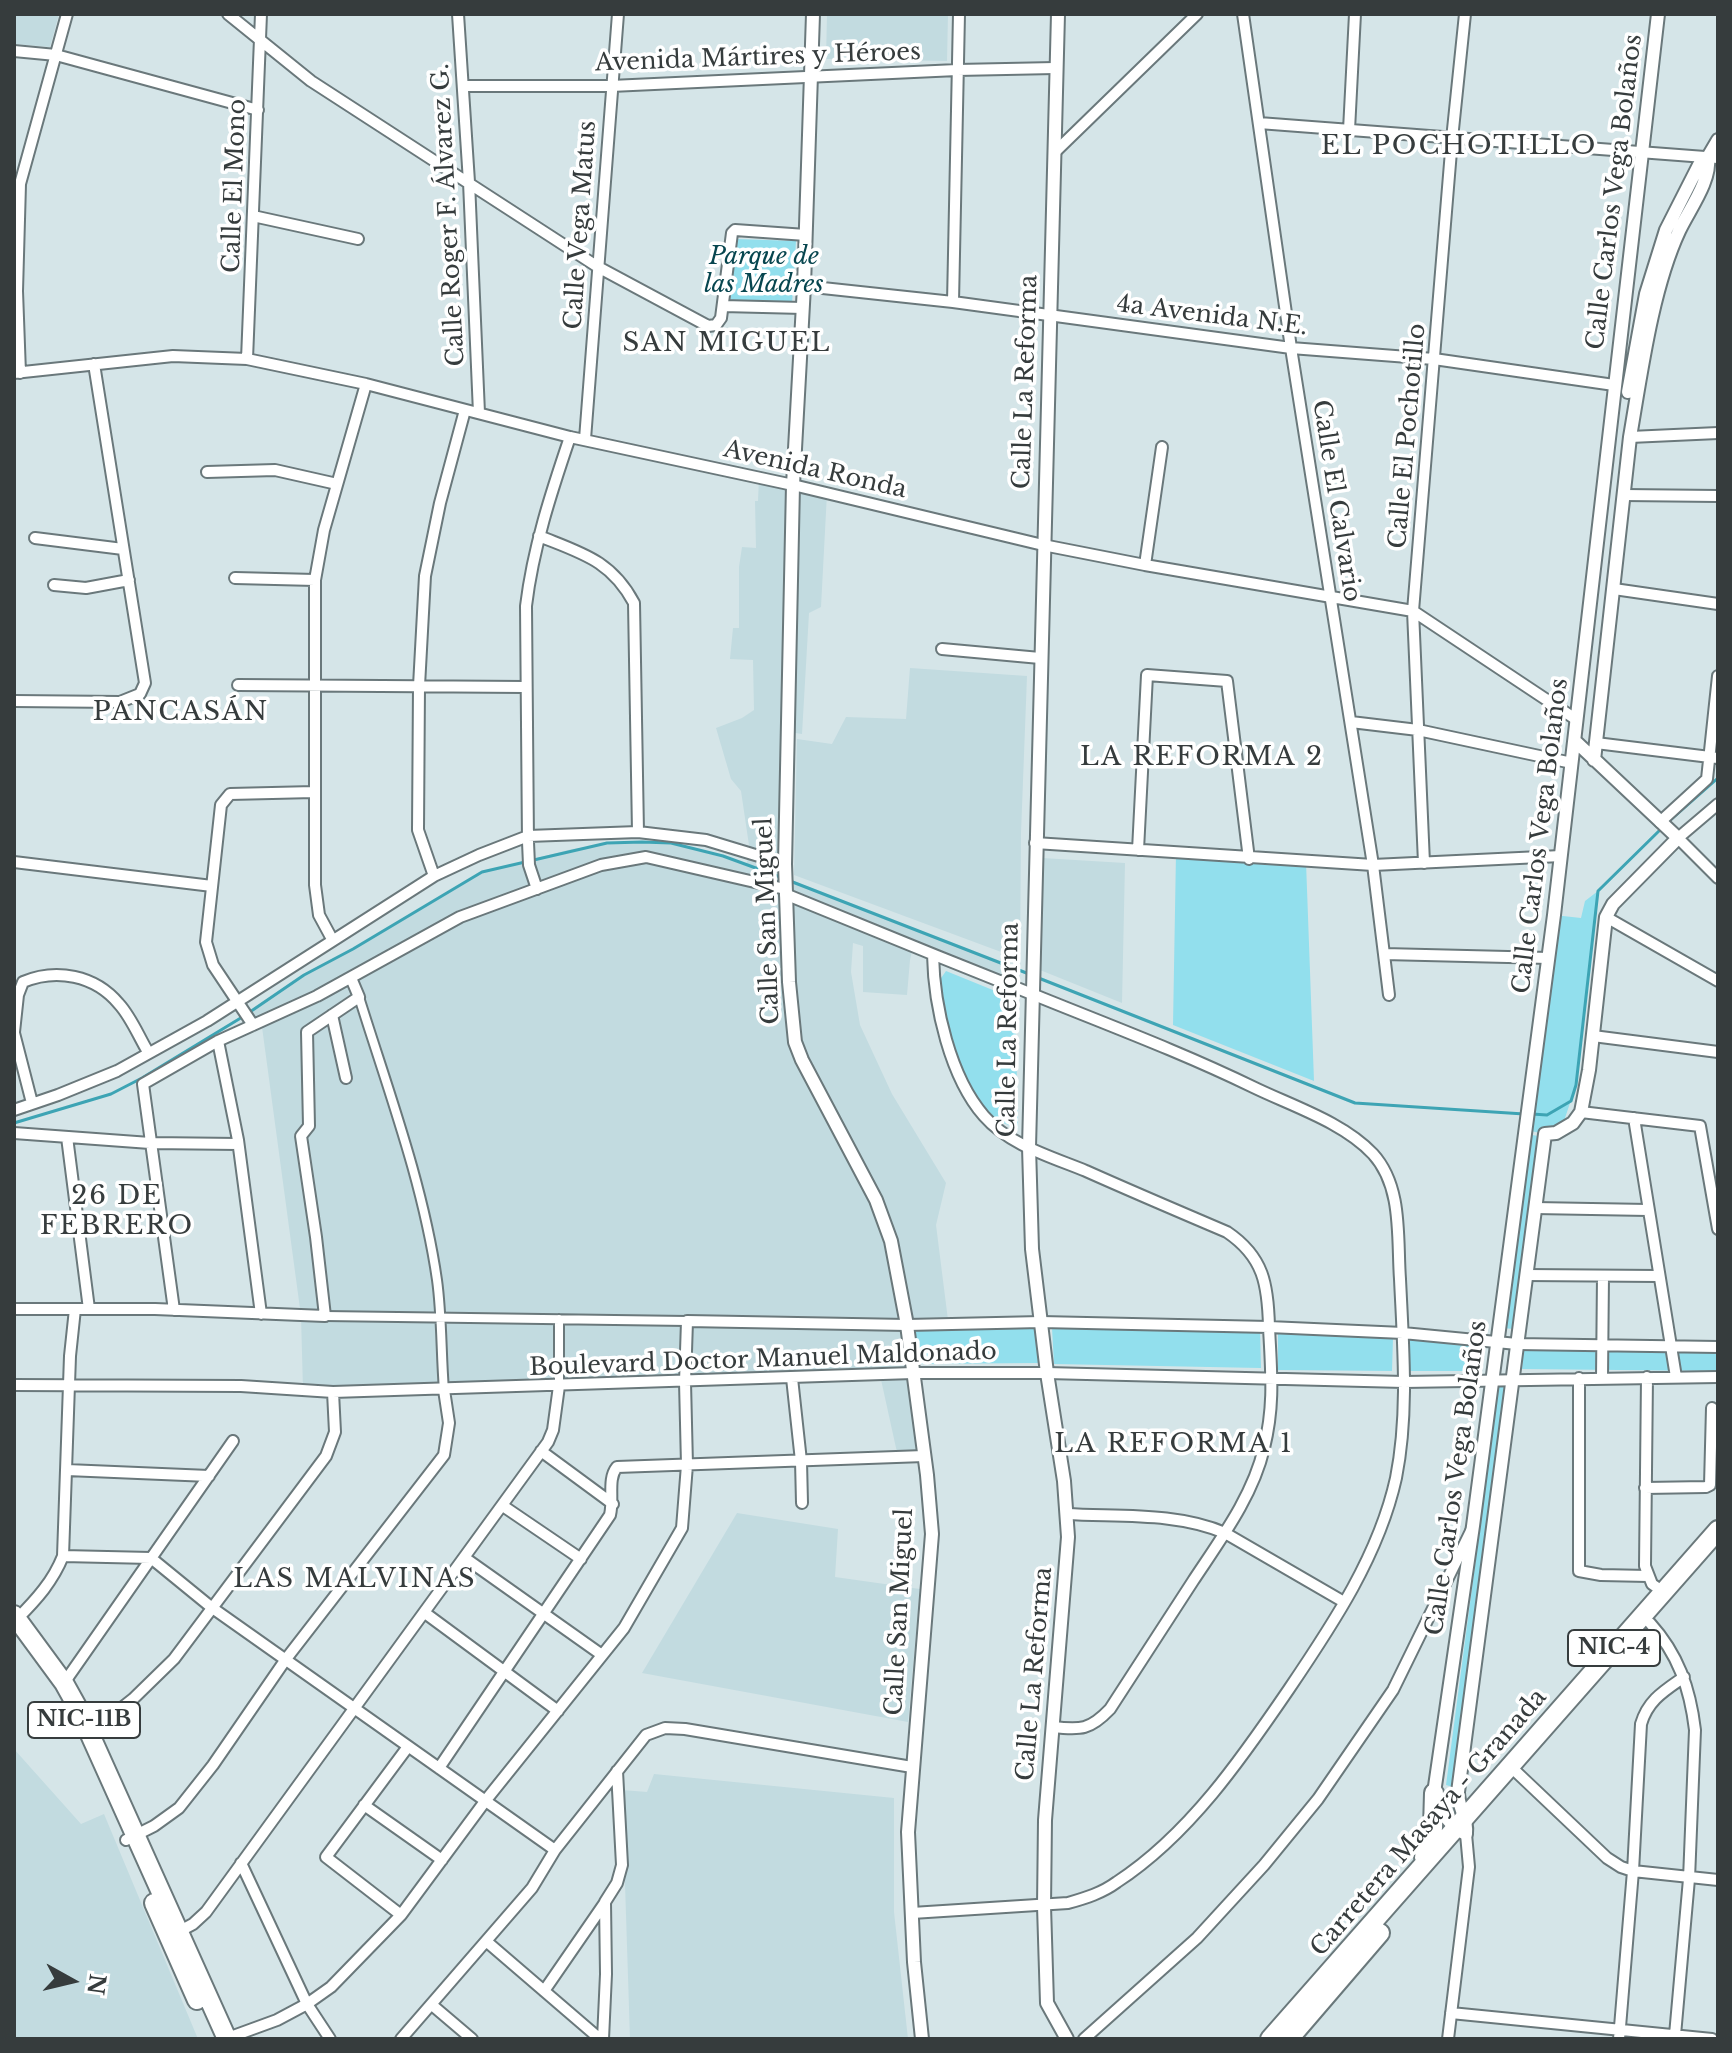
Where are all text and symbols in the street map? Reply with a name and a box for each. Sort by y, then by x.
street label: Calle Carlos Vega Bolaños [1581,33,1649,351]
street label: Avenida Mártires y Héroes [595,38,921,78]
street label: Calle Roger F. Álvarez G. [427,63,471,367]
street label: Calle El Mono [218,98,252,274]
street label: Calle Vega Matus [559,120,603,330]
district label: EL POCHOTILLO [1321,131,1597,163]
park label: Parque de las Madres [704,243,824,299]
street label: Calle La Reforma [1008,274,1044,490]
street label: 4a Avenida N.E. [1115,290,1309,342]
street label: Calle El Pochotillo [1384,322,1432,550]
district label: SAN MIGUEL [623,328,831,360]
street label: Calle El Calvario [1306,398,1366,604]
street label: Avenida Ronda [721,435,909,505]
street label: Calle Carlos Vega Bolaños [1507,677,1575,995]
district label: PANCASÁN [93,697,269,729]
district label: LA REFORMA 2 [1080,742,1324,774]
street label: Calle San Miguel [750,817,786,1025]
street label: Calle La Reforma [993,922,1025,1138]
district label: 26 DE FEBRERO [40,1181,194,1242]
street label: Calle Carlos Vega Bolaños [1421,1319,1493,1637]
street label: Boulevard Doctor Manuel Maldonado [529,1337,997,1383]
district label: LA REFORMA 1 [1054,1429,1294,1461]
street label: Calle San Miguel [880,1508,920,1716]
district label: LAS MALVINAS [233,1564,477,1596]
street label: Calle La Reforma [1011,1566,1059,1782]
road number: NIC-4 [1568,1630,1660,1666]
street label: Carretera Masaya - Granada [1305,1683,1553,1963]
road number: NIC-11B [28,1702,140,1738]
north arrow [32,1941,112,2021]
text: N [81,1972,111,1997]

